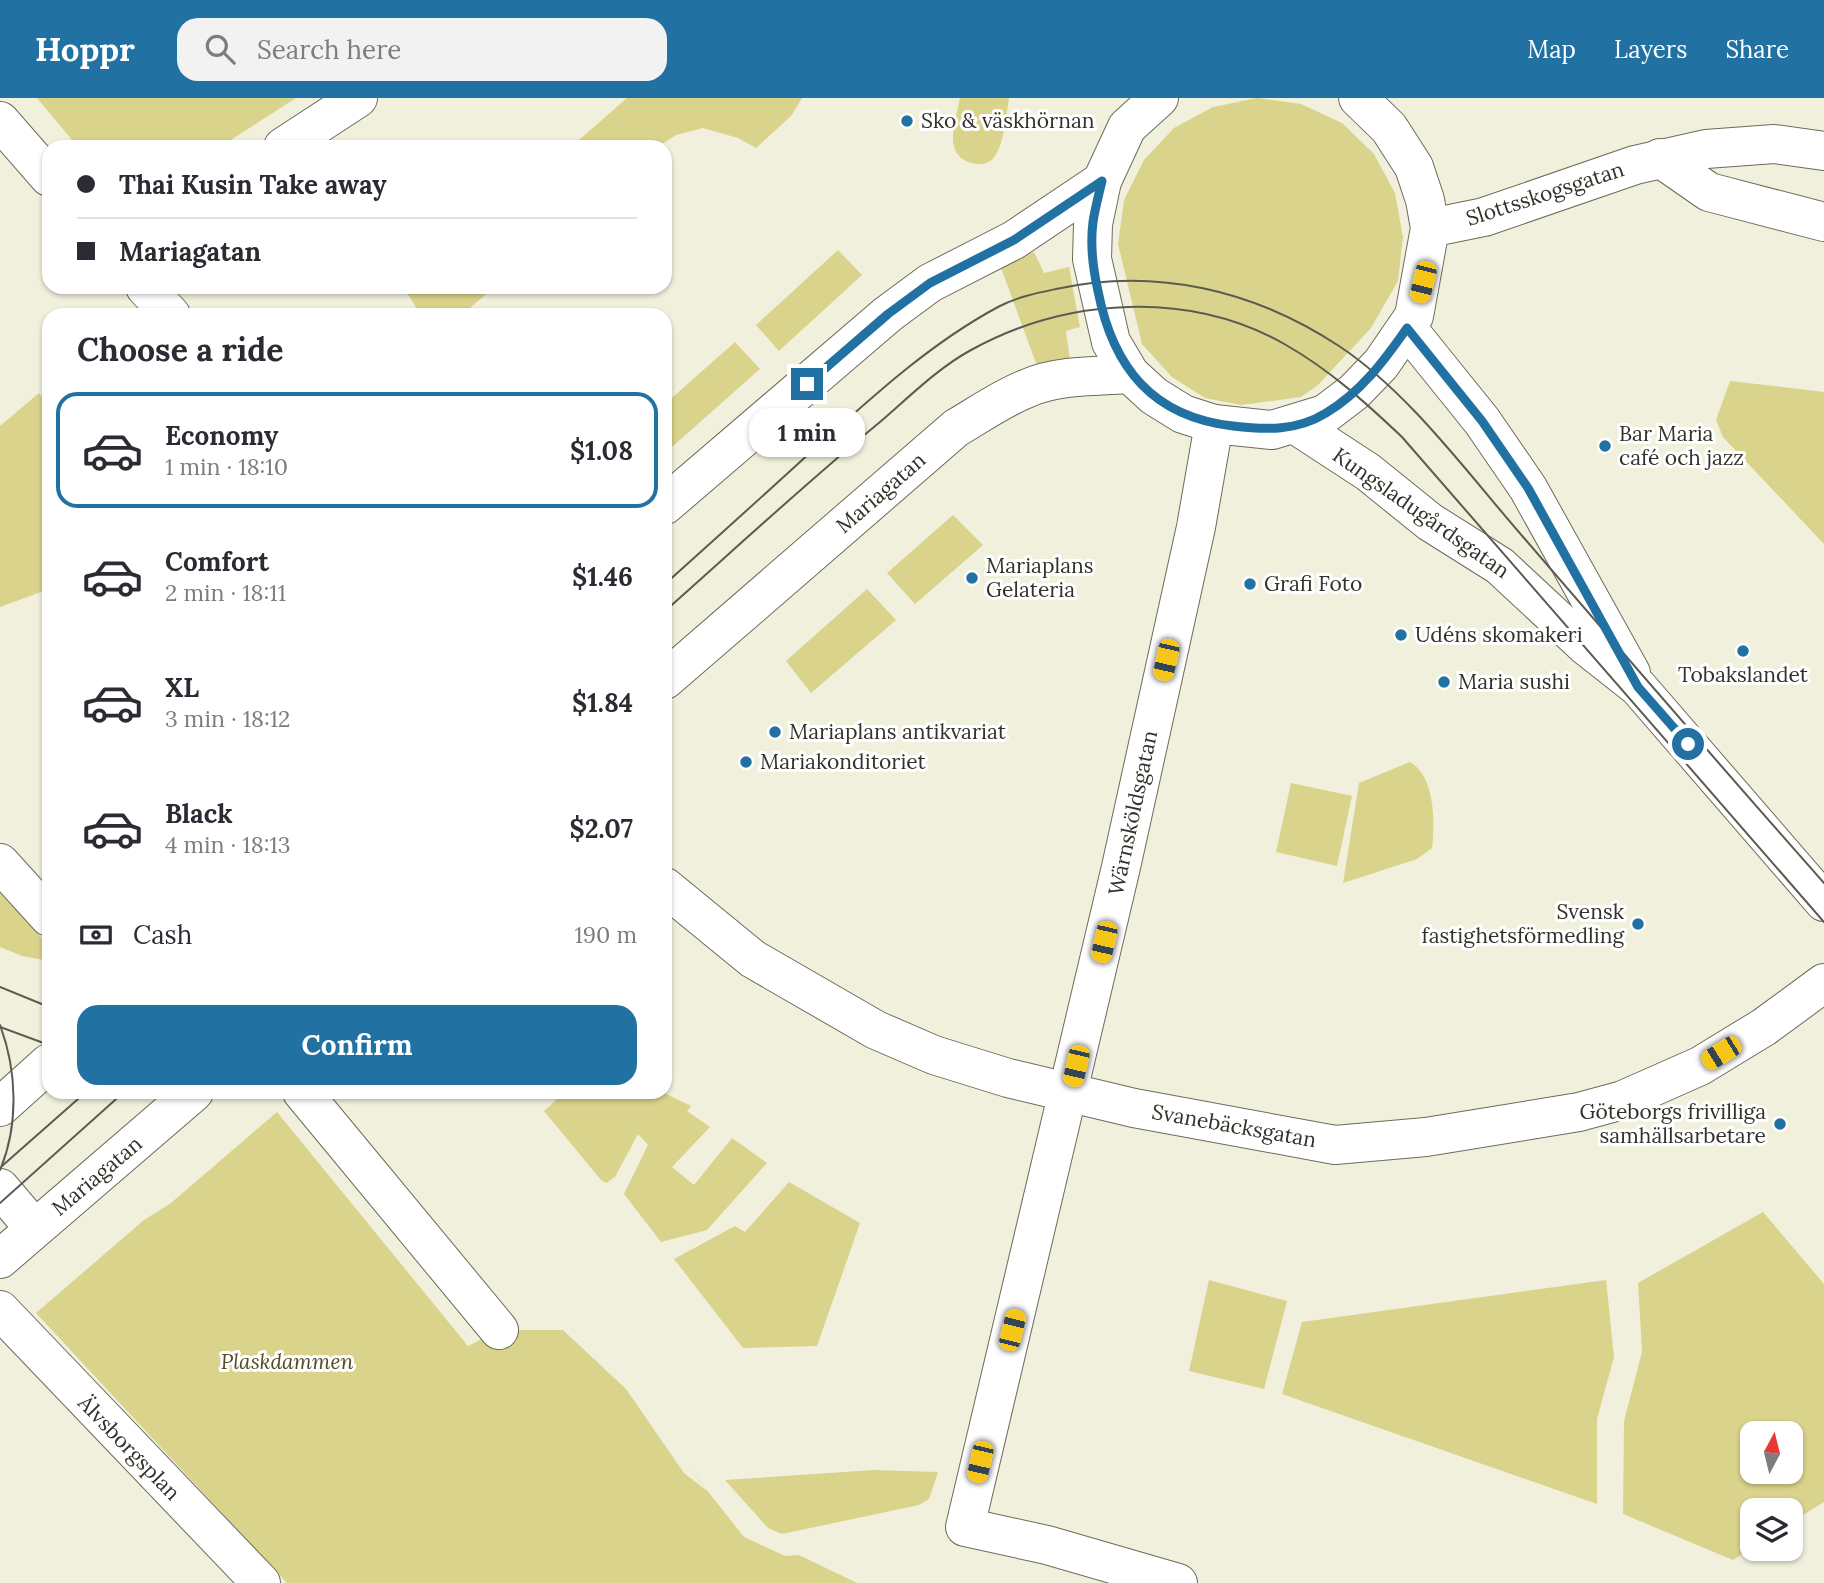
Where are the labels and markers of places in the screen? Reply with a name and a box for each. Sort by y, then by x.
place label: Sko & väskhörnan [921,107,1095,134]
marker: Sko & väskhörnan [899,113,915,129]
place label: Bar Maria café och jazz [1619,420,1744,471]
marker: Bar Maria café och jazz [1597,438,1613,454]
place label: Mariaplans Gelateria [986,552,1094,603]
marker: Mariaplans Gelateria [964,570,980,586]
place label: Grafi Foto [1264,570,1362,597]
marker: Grafi Foto [1242,576,1258,592]
place label: Udéns skomakeri [1415,621,1583,648]
marker: Udéns skomakeri [1393,627,1409,643]
marker: Tobakslandet [1735,643,1751,659]
place label: Tobakslandet [1678,661,1809,688]
place label: Maria sushi [1458,668,1570,695]
marker: Maria sushi [1436,674,1452,690]
place label: Mariaplans antikvariat [789,718,1007,745]
marker: Mariaplans antikvariat [767,724,783,740]
place label: Mariakonditoriet [760,748,927,775]
marker: Mariakonditoriet [738,754,754,770]
place label: Svensk fastighetsförmedling [1422,898,1625,949]
marker: Svensk fastighetsförmedling [1630,916,1646,932]
place label: Göteborgs frivilliga samhällsarbetare [1579,1098,1766,1149]
marker: Göteborgs frivilliga samhällsarbetare [1772,1116,1788,1132]

